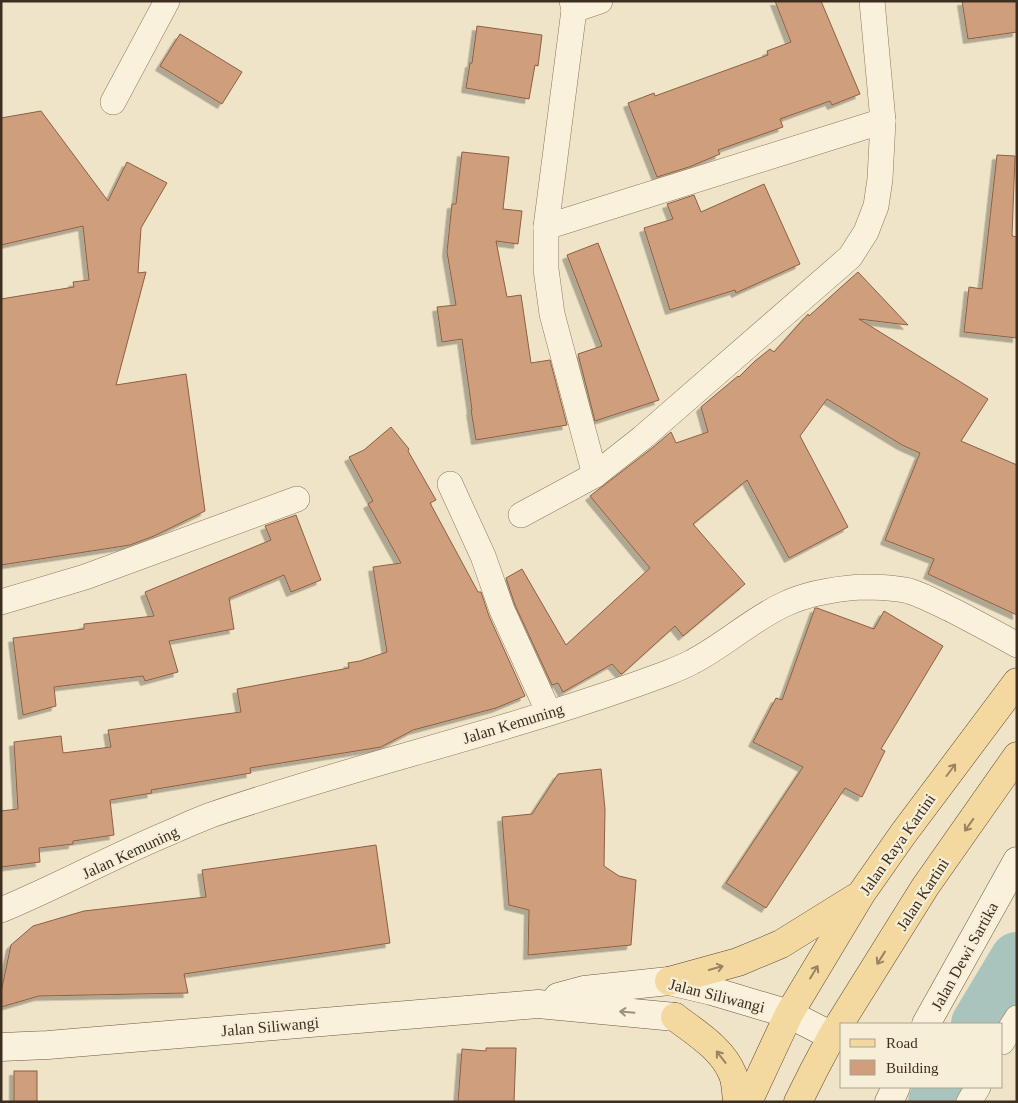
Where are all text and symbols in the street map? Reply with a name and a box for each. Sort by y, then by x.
street label: Jalan Kemuning [461,700,566,748]
one-way arrow [946,763,956,777]
street label: Jalan Raya Kartini [856,790,940,899]
one-way arrow [964,818,974,832]
street label: Jalan Kemuning [79,823,182,883]
street label: Jalan Kartini [893,855,952,933]
street label: Jalan Dewi Sartika [928,899,1001,1013]
one-way arrow [875,950,885,964]
one-way arrow [707,963,723,972]
one-way arrow [809,966,819,980]
street label: Jalan Siliwangi [667,975,767,1017]
one-way arrow [619,1007,635,1017]
street label: Jalan Siliwangi [220,1014,320,1040]
legend [840,1023,1003,1088]
text: Road [886,1035,918,1051]
one-way arrow [716,1051,727,1064]
text: Building [886,1060,939,1076]

